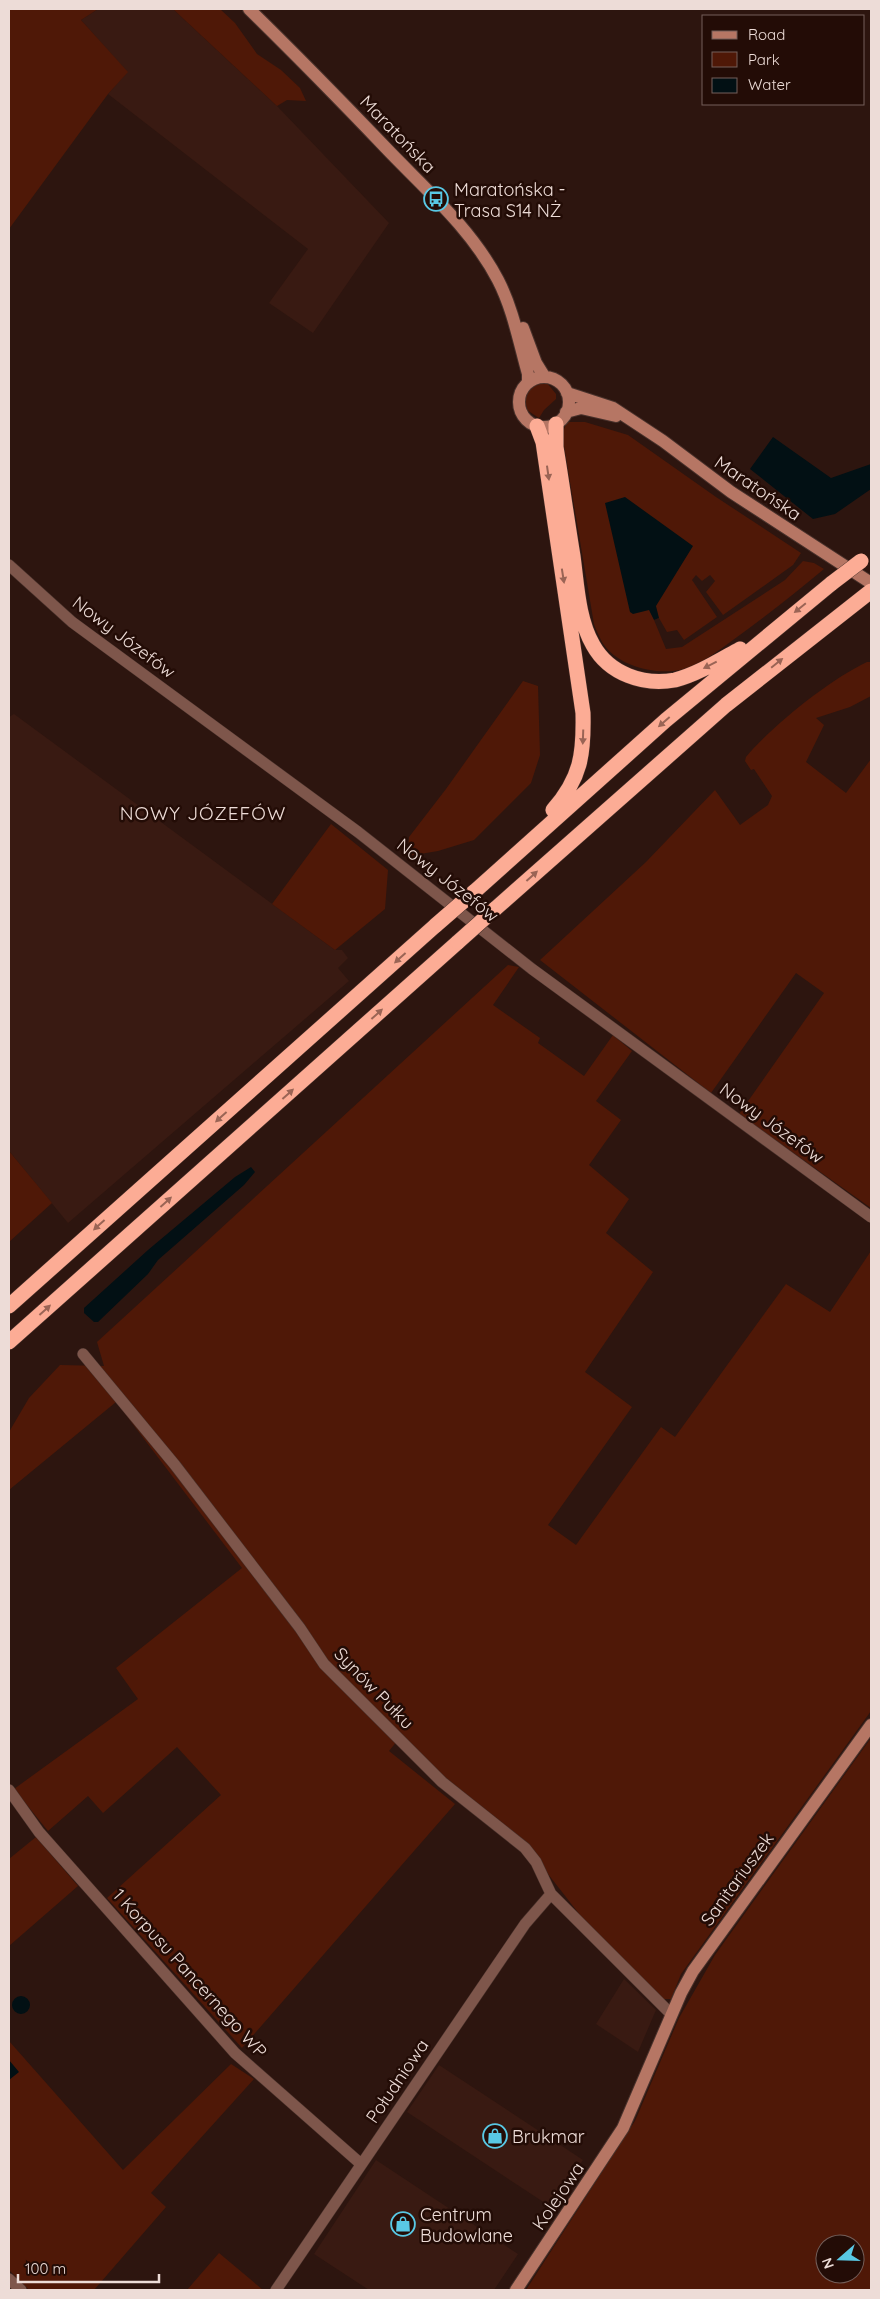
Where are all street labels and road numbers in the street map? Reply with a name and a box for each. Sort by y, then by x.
street label: Maratońska [355,90,441,178]
street label: Maratońska [710,451,806,525]
street label: Nowy Józefów [68,591,180,683]
street label: Nowy Józefów [392,833,504,927]
street label: Nowy Józefów [715,1078,829,1168]
street label: Synów Pułku [329,1642,419,1734]
street label: Sanitariuszek [695,1828,779,1930]
street label: 1 Korpusu Pancernego WP [108,1884,272,2062]
street label: Południowa [361,2035,433,2127]
street label: Kolejowa [527,2158,589,2234]

